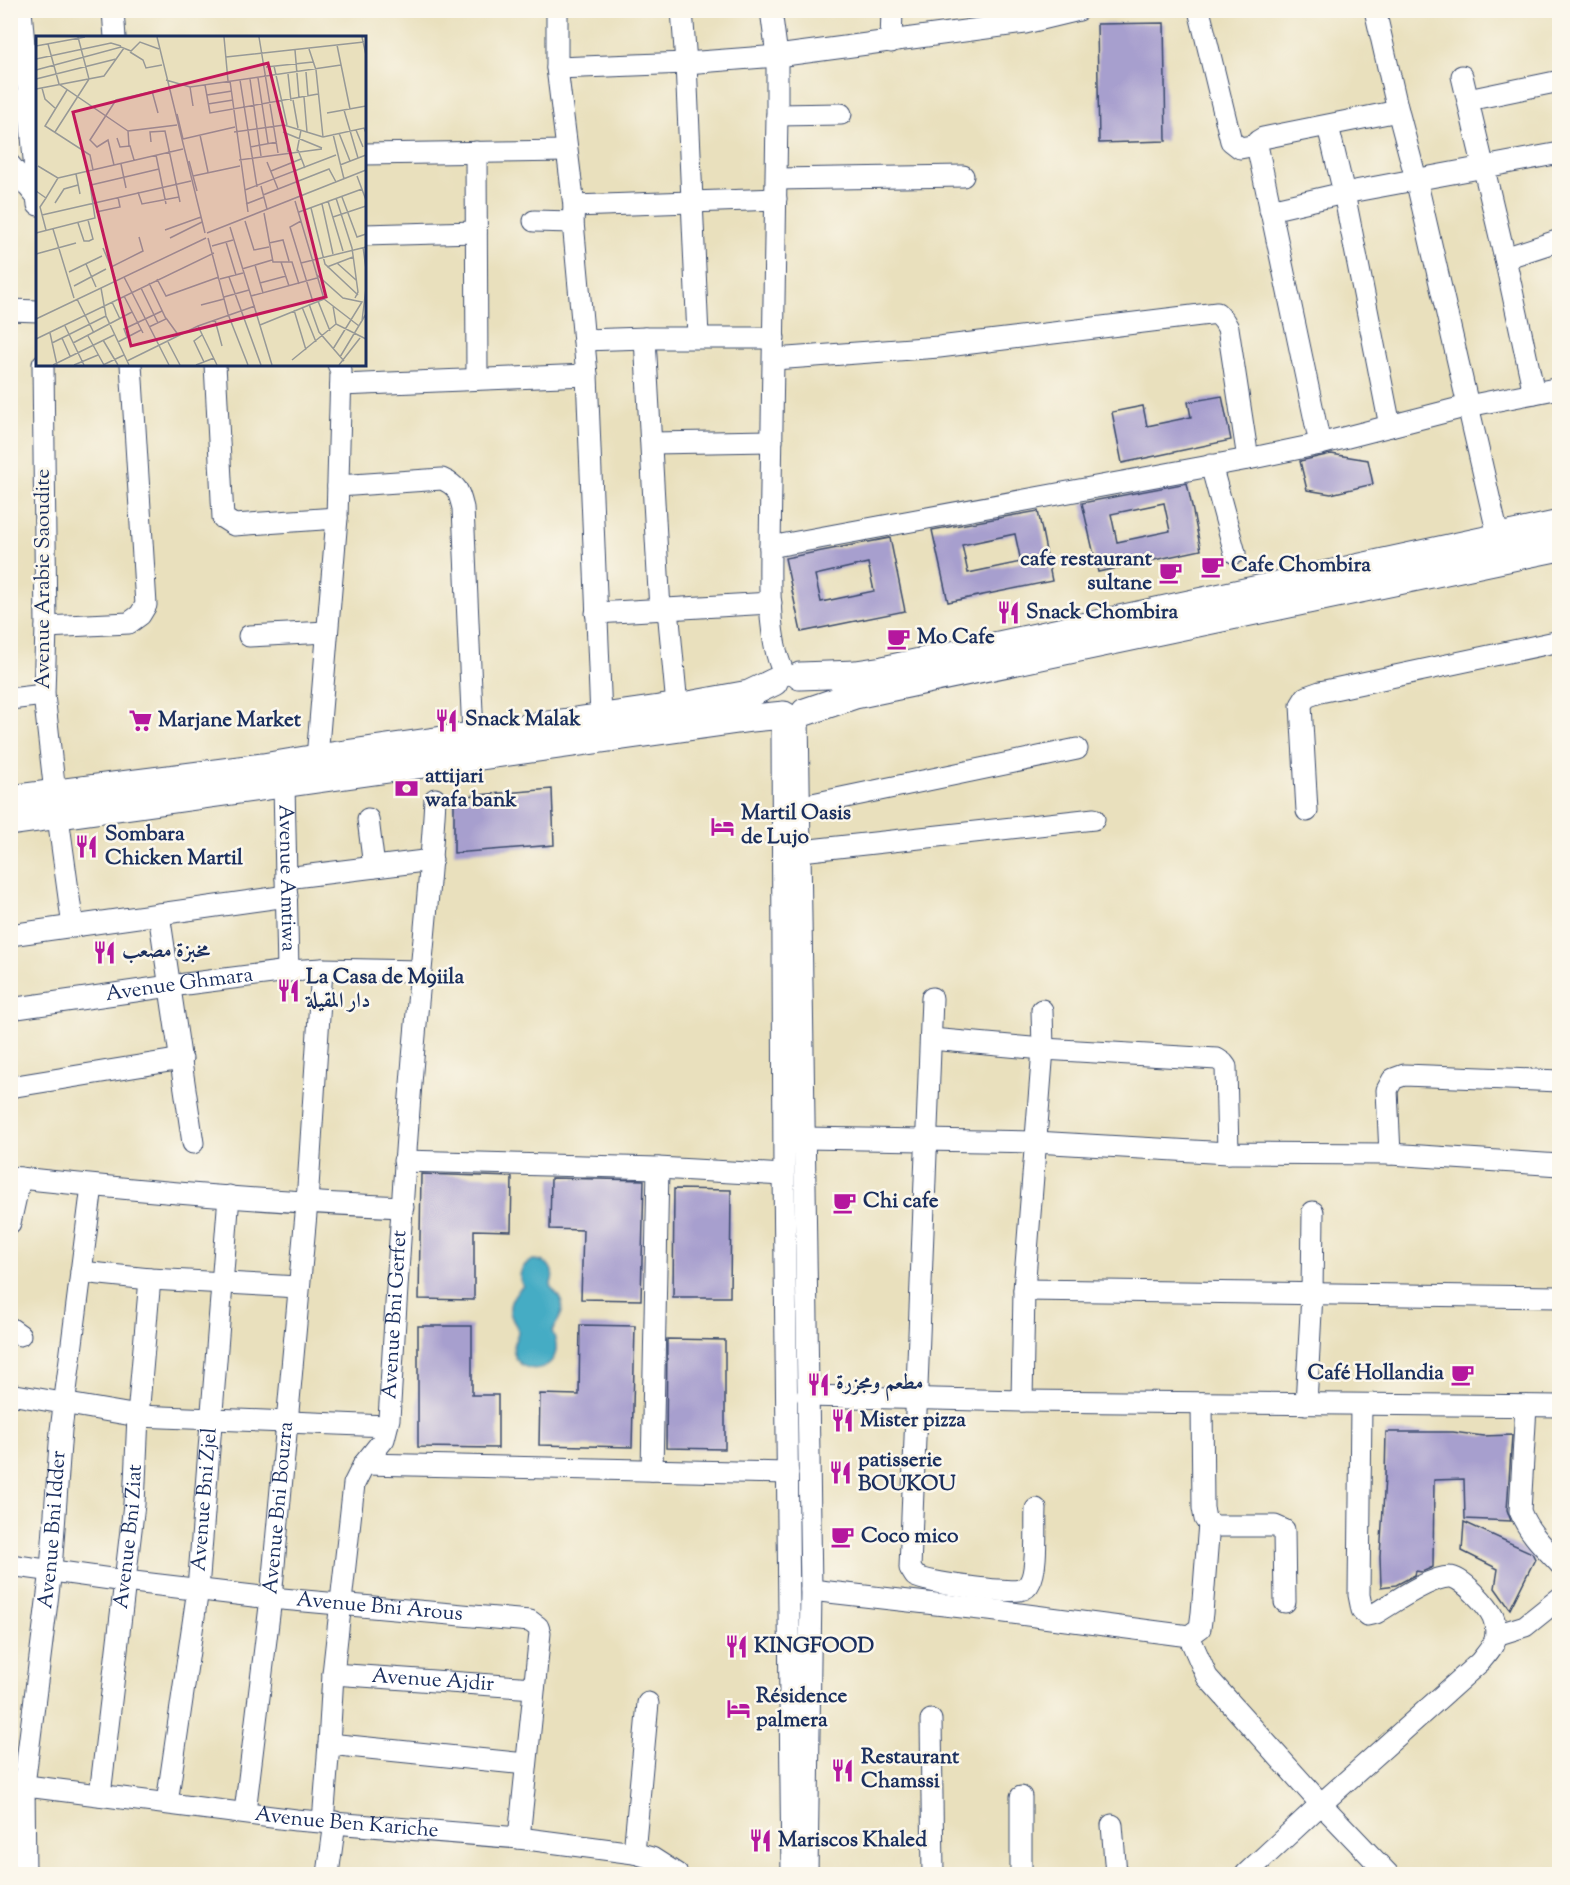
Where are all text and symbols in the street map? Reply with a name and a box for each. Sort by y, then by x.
inset map [36,36,366,366]
street label: Avenue Arabie Saoudite [29,469,59,689]
place label: cafe restaurant sultane [1020,545,1153,599]
place label: Cafe Chombira [1231,551,1371,581]
cafe icon: Cafe Chombira [1200,553,1226,579]
cafe icon: cafe restaurant sultane [1157,559,1183,585]
place label: Snack Chombira [1026,598,1179,628]
restaurant icon: Snack Chombira [995,600,1021,626]
place label: Mo Cafe [917,623,995,653]
cafe icon: Mo Cafe [886,625,912,651]
place label: Snack Malak [465,705,581,735]
place label: Marjane Market [158,706,302,736]
restaurant icon: Snack Malak [434,707,460,733]
supermarket icon: Marjane Market [127,708,153,734]
place label: attijari wafa bank [425,762,517,816]
bank icon: attijari wafa bank [394,776,420,802]
place label: Martil Oasis de Lujo [741,799,851,853]
street label: Avenue Amtiwa [269,804,303,952]
hotel icon: Martil Oasis de Lujo [710,813,736,839]
place label: Sombara Chicken Martil [105,820,243,874]
restaurant icon: Sombara Chicken Martil [74,834,100,860]
place label: مخبزة مصعب [122,937,211,967]
restaurant icon: مخبزة مصعب [91,939,117,965]
street label: Avenue Ghmara [104,961,255,1010]
place label: La Casa de M9iila دار المقيلة [304,963,464,1017]
restaurant icon: La Casa de M9iila دار المقيلة [275,977,301,1003]
place label: Chi cafe [863,1187,939,1217]
cafe icon: Chi cafe [832,1189,858,1215]
street label: Avenue Bni Gerfet [375,1229,416,1400]
place label: Café Hollandia [1308,1359,1444,1389]
cafe icon: Café Hollandia [1449,1361,1475,1387]
place label: مطعم ومجزرة [836,1369,923,1401]
restaurant icon: مطعم ومجزرة [805,1371,831,1397]
place label: Mister pizza [860,1406,966,1436]
restaurant icon: Mister pizza [829,1408,855,1434]
street label: Avenue Bni Bouzra [256,1420,302,1596]
street label: Avenue Bni Zjel [184,1426,226,1572]
place label: patisserie BOUKOU [858,1446,956,1500]
street label: Avenue Bni Idder [31,1449,74,1611]
restaurant icon: patisserie BOUKOU [827,1460,853,1486]
street label: Avenue Bni Ziat [107,1464,151,1611]
place label: Coco mico [861,1522,959,1552]
cafe icon: Coco mico [830,1524,856,1550]
street label: Avenue Bni Arous [295,1585,464,1630]
place label: KINGFOOD [754,1632,874,1662]
restaurant icon: KINGFOOD [723,1634,749,1660]
street label: Avenue Ajdir [370,1662,495,1700]
place label: Résidence palmera [756,1682,848,1736]
hotel icon: Résidence palmera [725,1696,751,1722]
place label: Restaurant Chamssi [861,1743,960,1797]
restaurant icon: Restaurant Chamssi [830,1757,856,1783]
street label: Avenue Ben Kariche [253,1800,440,1846]
place label: Mariscos Khaled [778,1826,927,1856]
restaurant icon: Mariscos Khaled [747,1828,773,1854]

